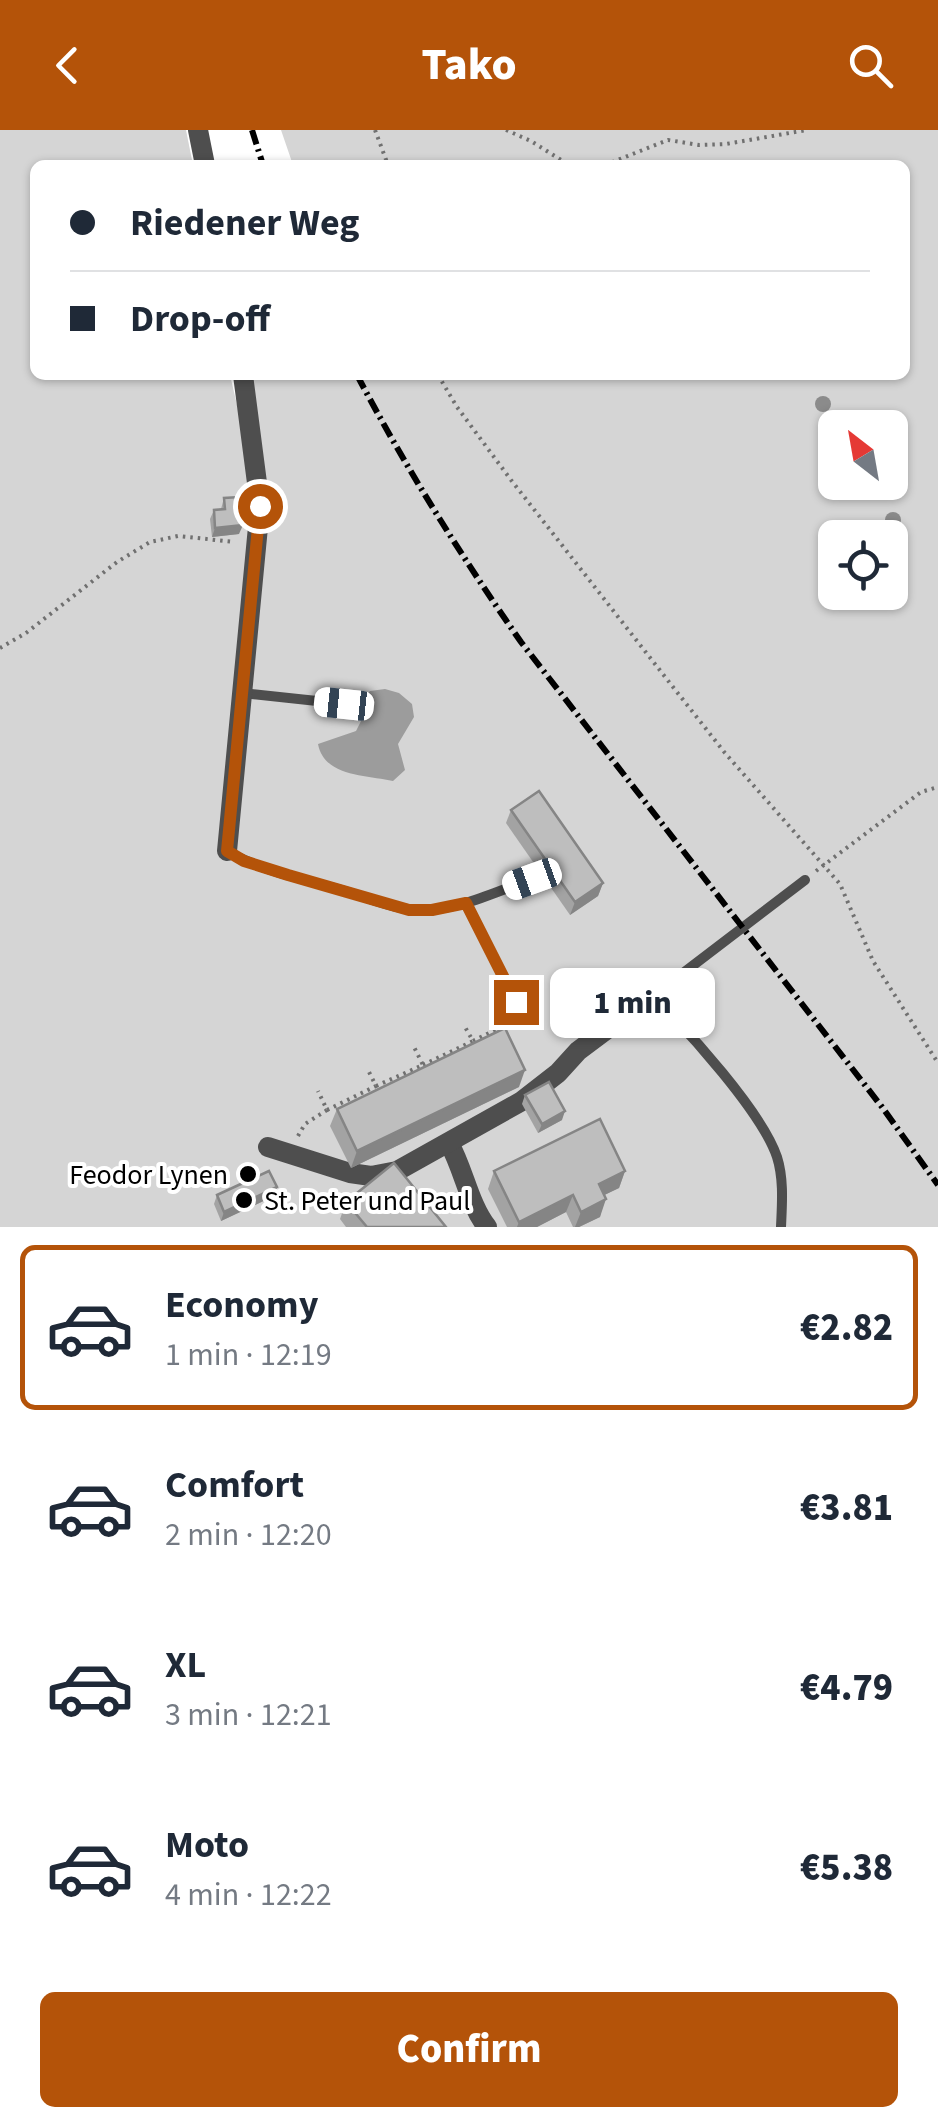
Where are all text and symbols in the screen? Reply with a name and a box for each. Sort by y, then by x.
text: Tako [421,33,517,97]
icon: back [40,38,95,93]
icon: search [843,38,898,93]
text: Riedener Weg [130,196,360,250]
text: Drop-off [130,292,270,346]
north arrow [818,410,908,500]
map controls [818,410,908,610]
route start [238,484,283,529]
button: locate [818,520,908,610]
car [313,686,375,722]
car [499,855,565,903]
callout: 1 min [551,967,716,1037]
route end [494,980,539,1025]
text: 1 min [593,980,672,1026]
place label: Feodor Lynen [69,1155,228,1195]
marker: Feodor Lynen [237,1163,259,1185]
place label: St. Peter und Paul [264,1181,470,1221]
marker: St. Peter und Paul [233,1189,255,1211]
text: Economy [165,1278,318,1332]
icon: car [45,1283,135,1373]
text: €2.82 [800,1301,893,1355]
text: 1 min · 12:19 [165,1332,332,1378]
text: Comfort [165,1458,304,1512]
icon: car [45,1463,135,1553]
text: €3.81 [800,1481,893,1535]
text: 2 min · 12:20 [165,1512,332,1558]
text: XL [165,1638,206,1692]
icon: car [45,1643,135,1733]
text: €4.79 [800,1661,893,1715]
text: 3 min · 12:21 [165,1692,332,1738]
text: Moto [165,1818,249,1872]
icon: car [45,1823,135,1913]
text: €5.38 [800,1841,893,1895]
text: 4 min · 12:22 [165,1872,332,1918]
button: Confirm [40,1992,898,2107]

